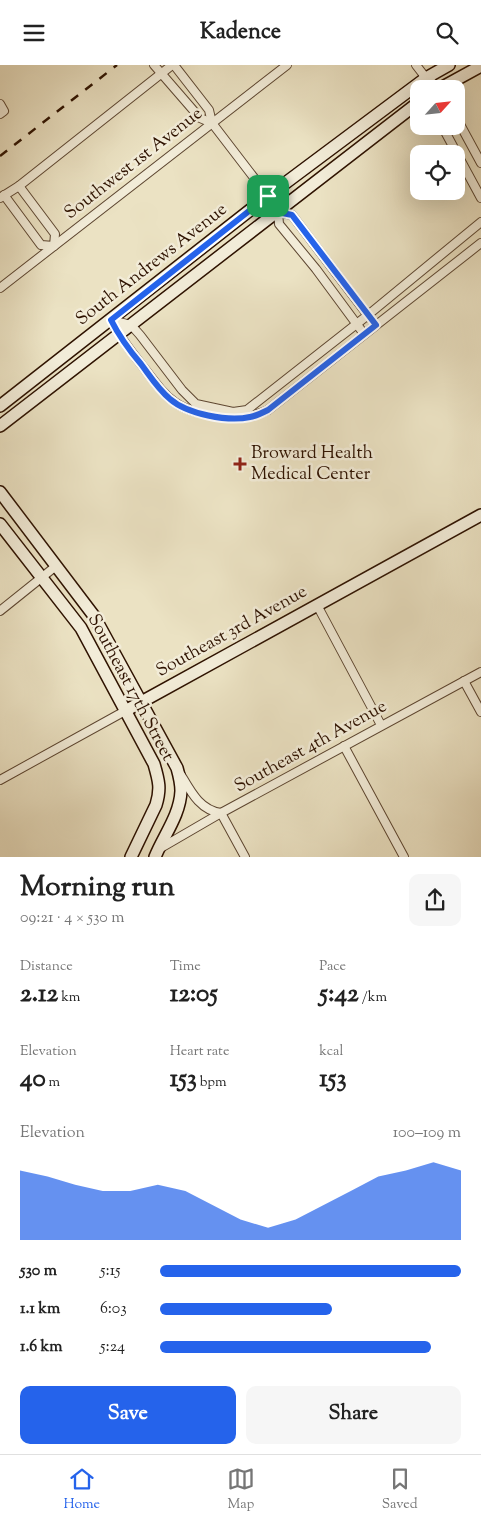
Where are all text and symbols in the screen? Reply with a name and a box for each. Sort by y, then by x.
text: Kadence [200,17,281,49]
icon: menu [20,19,48,47]
icon: search [433,19,461,47]
north arrow [410,80,465,135]
map controls [410,80,465,200]
street label: Southwest 1st Avenue [59,102,209,226]
button: locate [410,145,465,200]
pin [247,175,289,217]
icon: arrive [254,182,282,210]
street label: South Andrews Avenue [71,198,233,332]
place label: Broward Health Medical Center [251,441,374,488]
marker: Broward Health Medical Center [233,457,247,471]
street label: Southeast 3rd Avenue [152,580,312,684]
street label: Southeast 17th Street [80,610,180,766]
street label: Southeast 4th Avenue [230,694,392,800]
text: Morning run [20,868,175,908]
button: share [409,874,461,926]
text: 09:21 · 4 × 530 m [20,907,124,930]
text: Distance [20,957,73,977]
text: Time [170,957,201,977]
text: Pace [319,957,346,977]
text: 2.12 [20,977,58,1013]
text: 12:05 [170,977,218,1013]
text: 5:42 [319,977,359,1013]
text: km [58,988,80,1008]
text: /km [359,988,387,1008]
text: Elevation [20,1042,77,1062]
text: Heart rate [170,1042,229,1062]
text: kcal [319,1042,343,1062]
text: 40 [20,1062,46,1098]
text: 153 [170,1062,197,1098]
text: 153 [319,1062,346,1098]
text: m [46,1073,60,1093]
text: bpm [197,1073,227,1093]
text: Elevation [20,1122,85,1145]
text: 100–109 m [393,1122,461,1145]
text: 530 m [20,1260,57,1283]
text: 5:15 [100,1260,121,1283]
text: 1.1 km [20,1298,60,1321]
text: 6:03 [100,1298,127,1321]
text: 1.6 km [20,1336,62,1359]
text: 5:24 [100,1336,125,1359]
button: Save [20,1386,236,1444]
button: Share [246,1386,461,1444]
tab: Home [63,1465,100,1515]
tab: Map [227,1465,255,1515]
tab: Saved [382,1465,418,1515]

